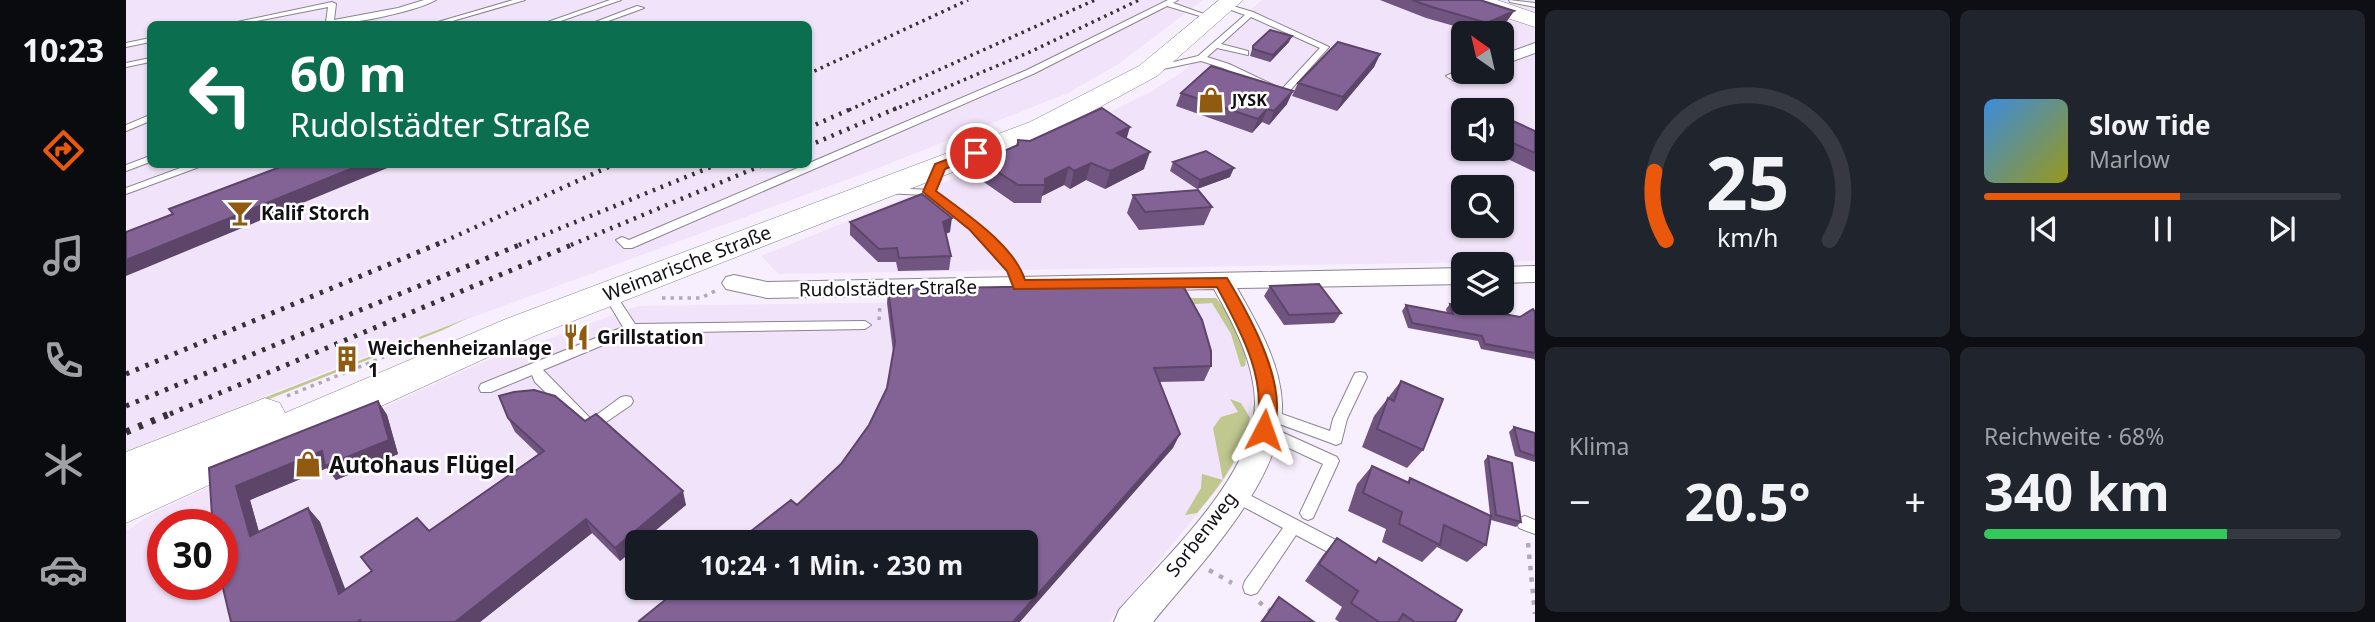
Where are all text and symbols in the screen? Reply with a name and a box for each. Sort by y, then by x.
north arrow [1451,21,1514,84]
map controls [1451,21,1514,315]
text: 10:23 [22,28,104,71]
text: 60 m [290,40,407,106]
icon: left [175,49,266,140]
shop icon: JYSK [1196,85,1226,115]
place label: JYSK [1230,89,1267,111]
button: sound [1451,98,1514,161]
text: Rudolstädter Straße [290,103,591,146]
text: Slow Tide [2089,107,2211,143]
pin [946,123,1006,183]
icon: directions [39,126,88,175]
text: 25 [1706,132,1789,231]
icon: arrive [957,134,995,172]
text: Marlow [2089,143,2170,175]
button: search [1451,175,1514,238]
bar icon: Kalif Storch [225,198,255,228]
place label: Kalif Storch [261,200,370,226]
icon: previous [2025,210,2063,248]
icon: pause [2144,210,2182,248]
icon: next [2263,210,2301,248]
street label: Weimarische Straße [599,219,775,307]
text: km/h [1717,220,1778,254]
icon: music [39,231,88,280]
button: layers [1451,252,1514,315]
street label: Rudolstädter Straße [799,273,977,303]
restaurant icon: Grillstation [561,322,591,352]
place label: Grillstation [597,324,704,350]
place label: Weichenheizanlage 1 [368,335,552,383]
icon: phone [39,336,88,385]
building icon: Weichenheizanlage 1 [332,344,362,374]
position arrow [1227,393,1301,467]
text: Reichweite · 68% [1984,420,2164,452]
text: Klima [1569,430,1630,462]
icon: climate [39,440,88,489]
place label: Autohaus Flügel [329,448,515,480]
shop icon: Autohaus Flügel [293,449,323,479]
text: 340 km [1984,455,2170,526]
text: 20.5° [1685,465,1810,536]
text: − [1569,475,1591,527]
text: + [1904,475,1926,527]
street label: Sorbenweg [1160,486,1242,582]
speed limit sign: 30 [147,509,238,600]
icon: car [39,545,88,594]
text: 10:24 · 1 Min. · 230 m [700,547,963,583]

